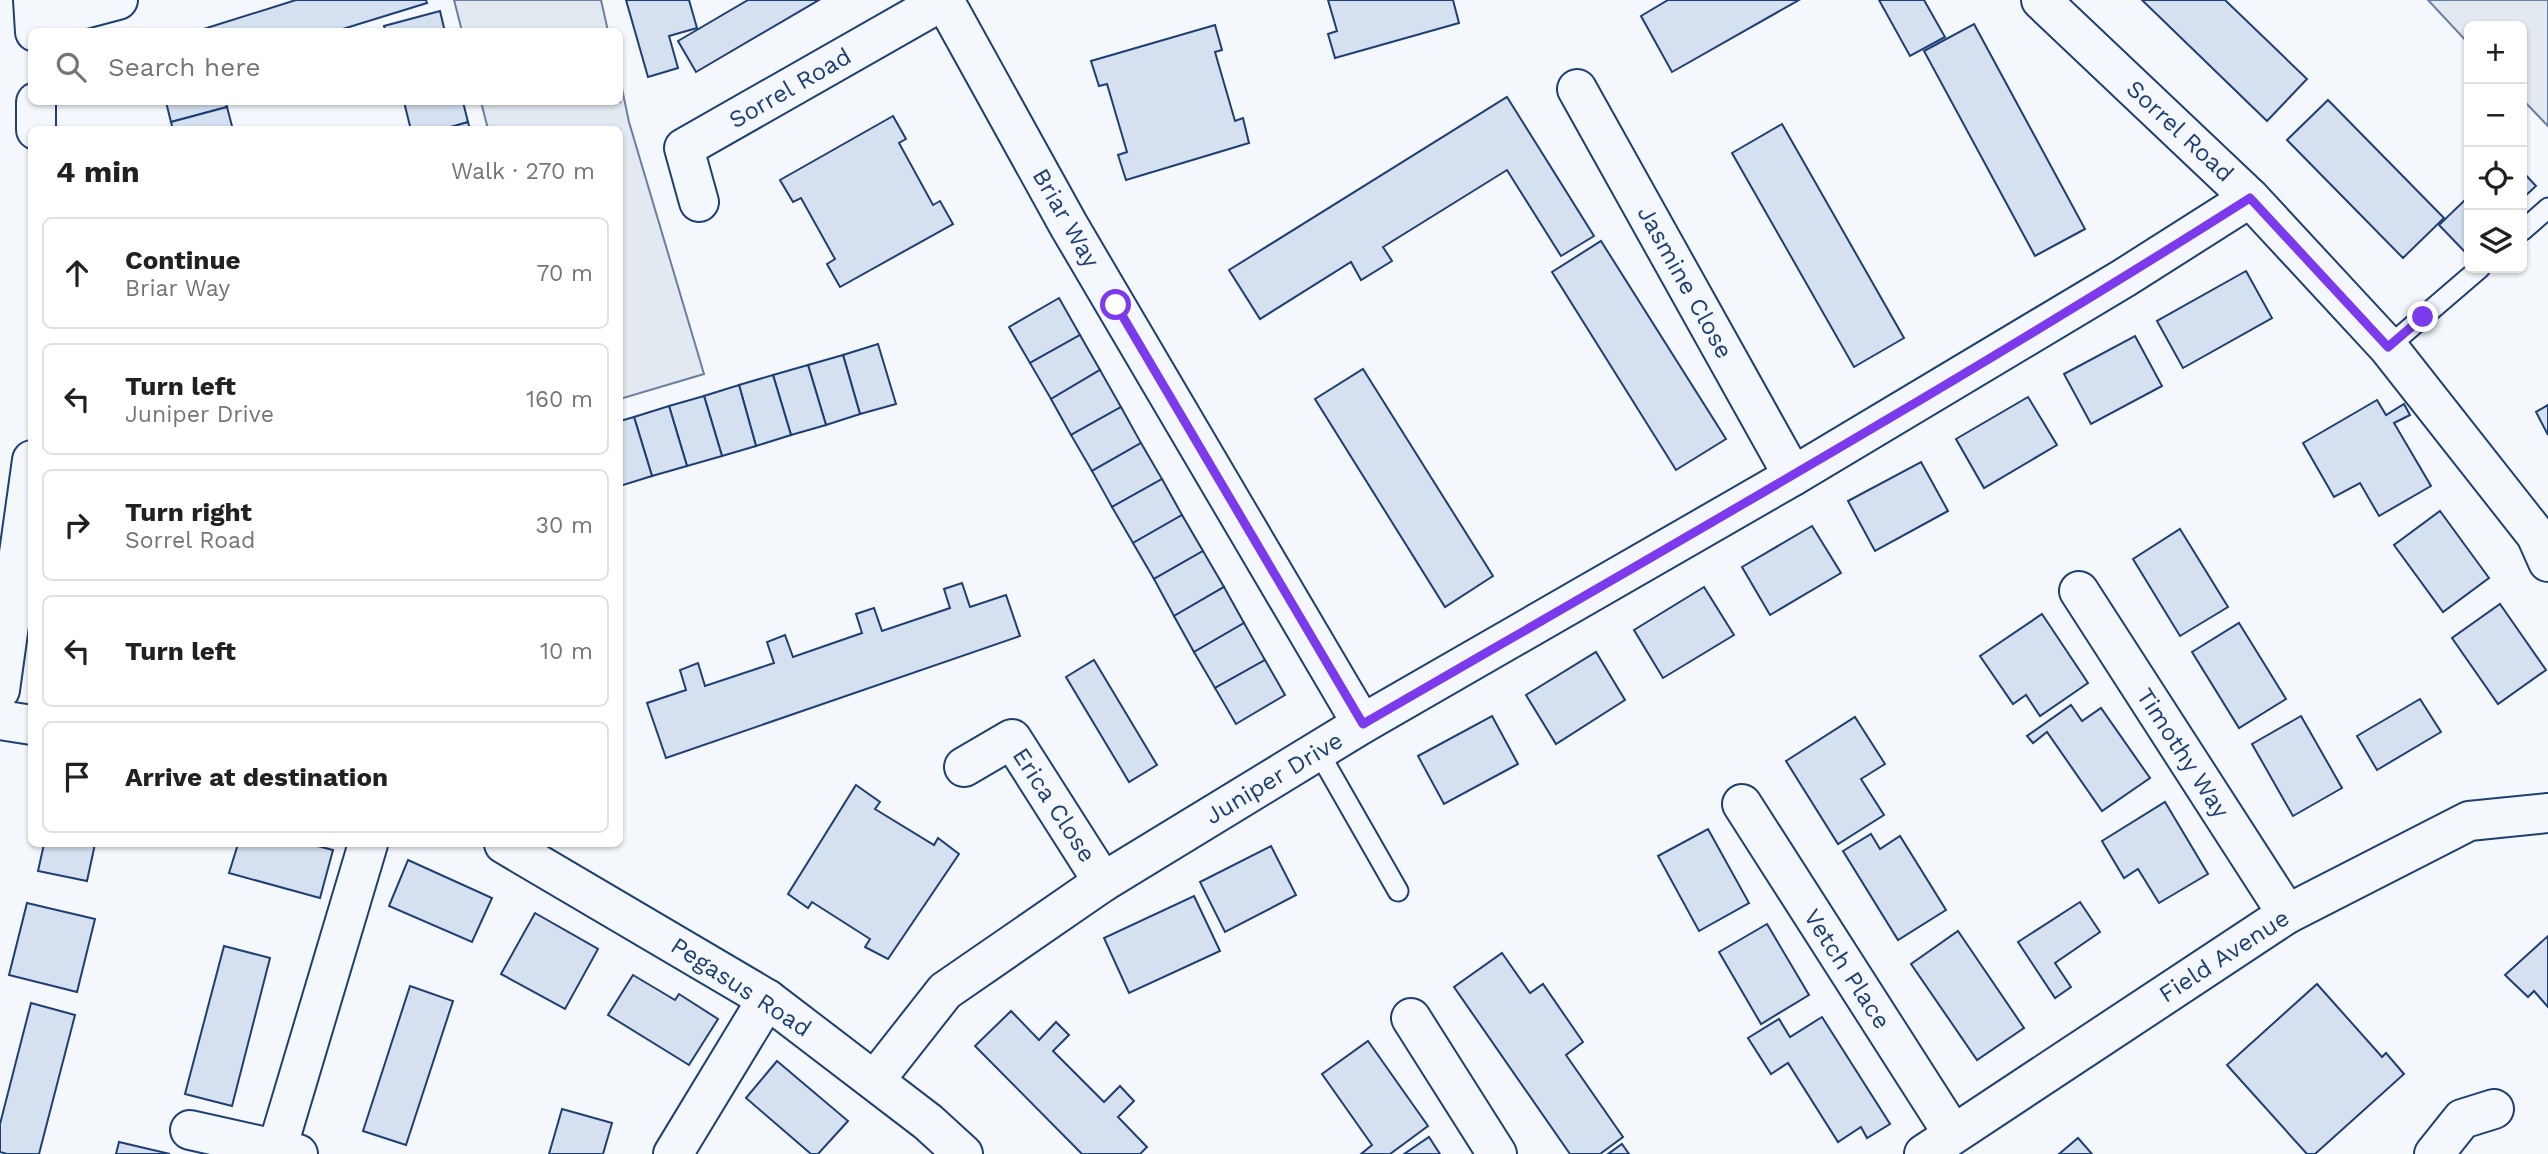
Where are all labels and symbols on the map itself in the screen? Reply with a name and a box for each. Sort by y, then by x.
street label: Sorrel Road [724,42,856,134]
street label: Sorrel Road [2121,74,2239,188]
street label: Briar Way [1026,164,1106,273]
street label: Jasmine Close [1631,201,1739,363]
route start [1100,289,1131,320]
route end [2407,301,2438,332]
street label: Timothy Way [2131,683,2236,824]
street label: Juniper Drive [1200,726,1348,830]
street label: Erica Close [1007,743,1101,867]
street label: Vetch Place [1798,904,1896,1034]
street label: Field Avenue [2154,904,2294,1008]
street label: Pegasus Road [666,931,816,1043]

